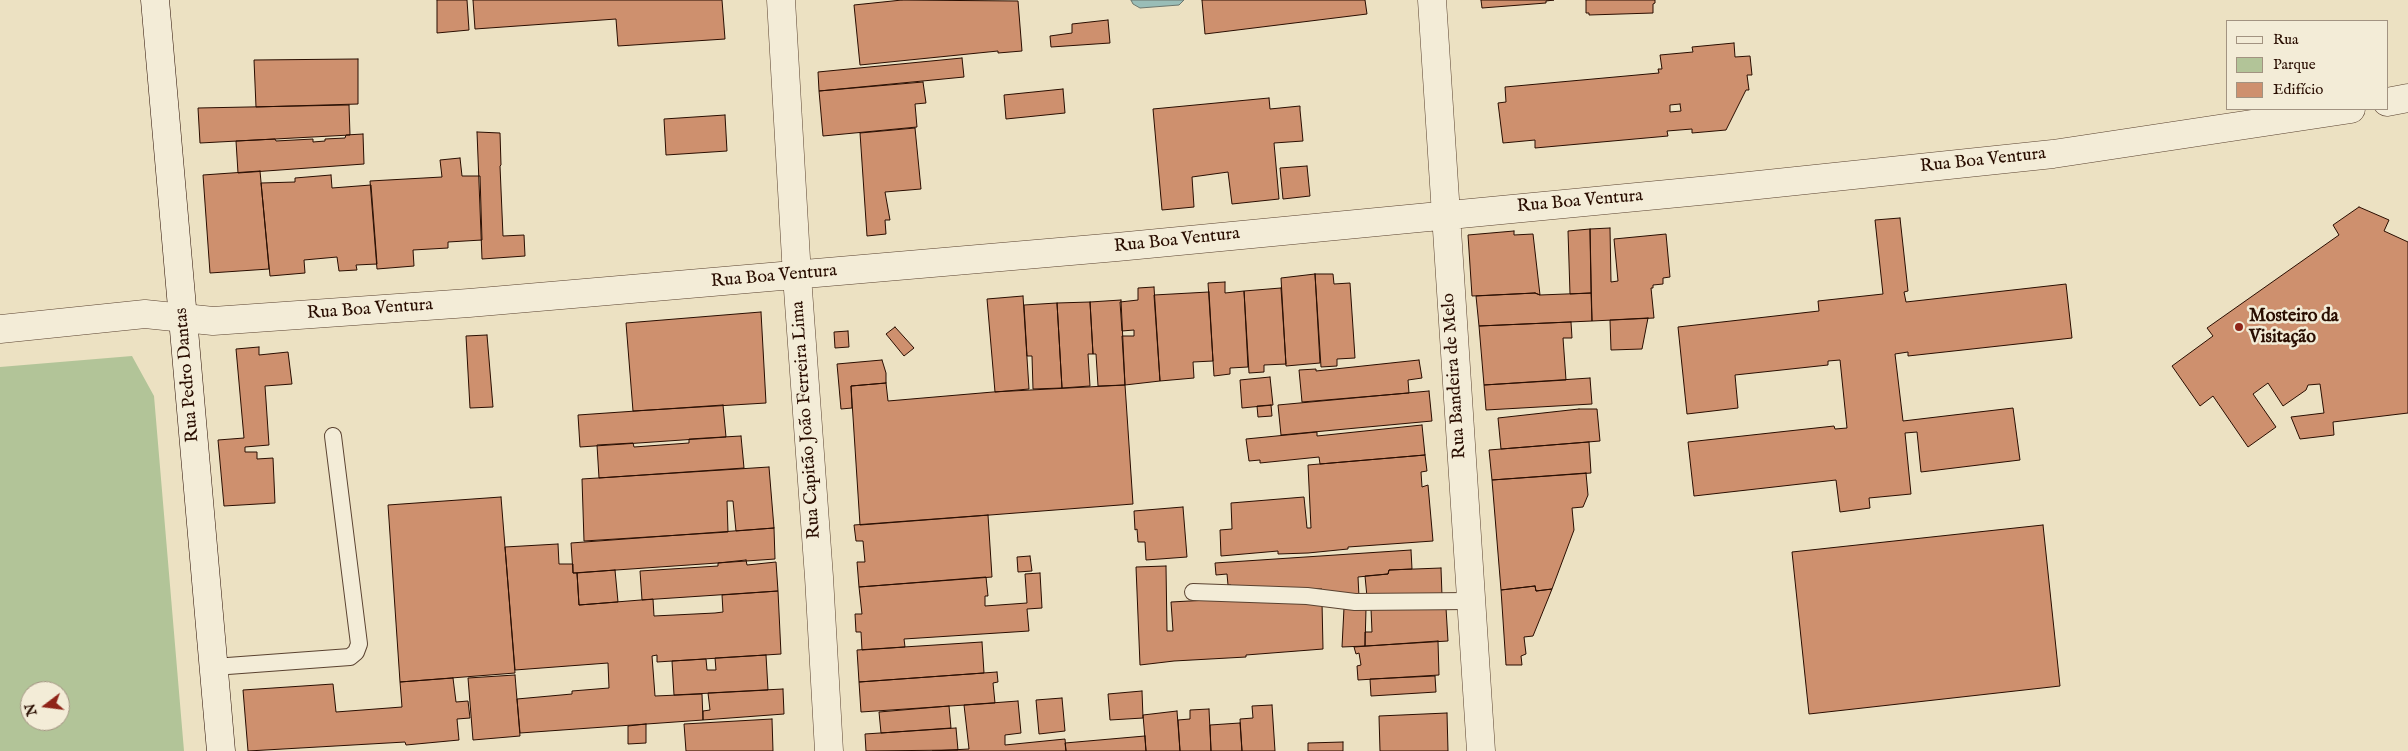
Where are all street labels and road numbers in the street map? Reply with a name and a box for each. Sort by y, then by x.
street label: Rua Boa Ventura [1919,144,2047,178]
street label: Rua Boa Ventura [1516,186,1644,218]
street label: Rua Boa Ventura [1113,224,1241,258]
street label: Rua Boa Ventura [710,261,838,293]
street label: Rua Bandeira de Melo [1438,292,1472,460]
street label: Rua Boa Ventura [306,295,434,325]
street label: Rua Capitão João Ferreira Lima [788,300,826,540]
street label: Rua Pedro Dantas [171,307,205,443]

